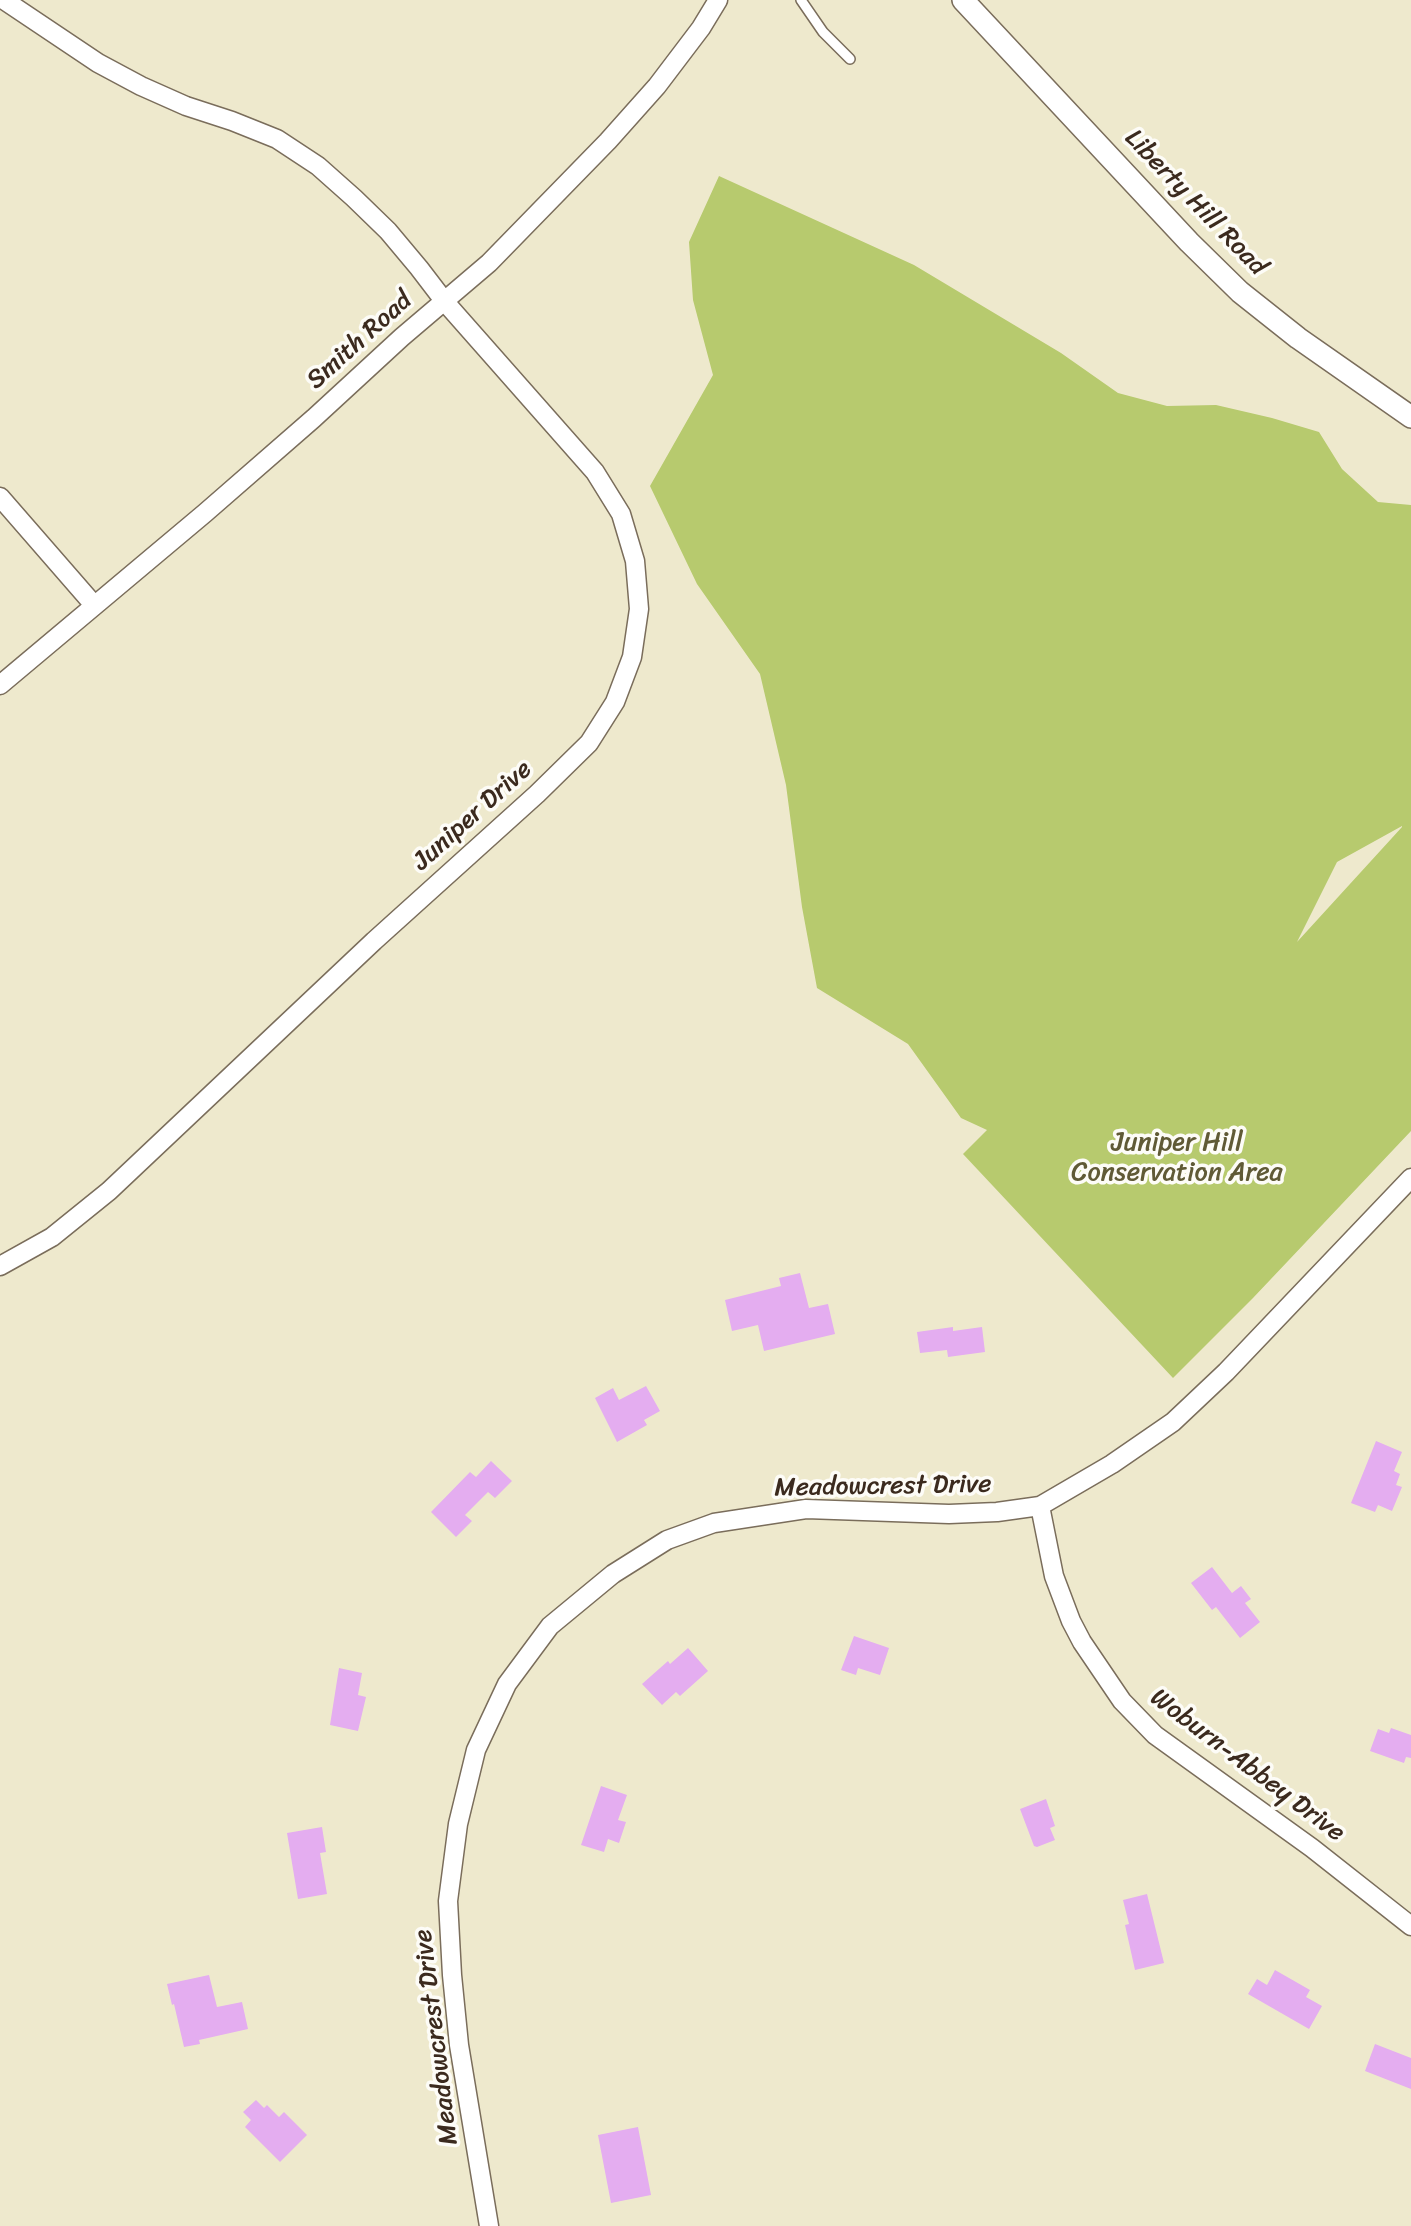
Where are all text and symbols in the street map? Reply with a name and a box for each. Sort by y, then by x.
street label: Liberty Hill Road [1117,123,1273,283]
street label: Smith Road [301,286,419,396]
street label: Juniper Drive [407,754,539,878]
park label: Juniper Hill Conservation Area [1071,1127,1283,1188]
street label: Meadowcrest Drive [774,1470,992,1504]
street label: Woburn-Abbey Drive [1143,1683,1351,1849]
street label: Meadowcrest Drive [408,1927,466,2147]

